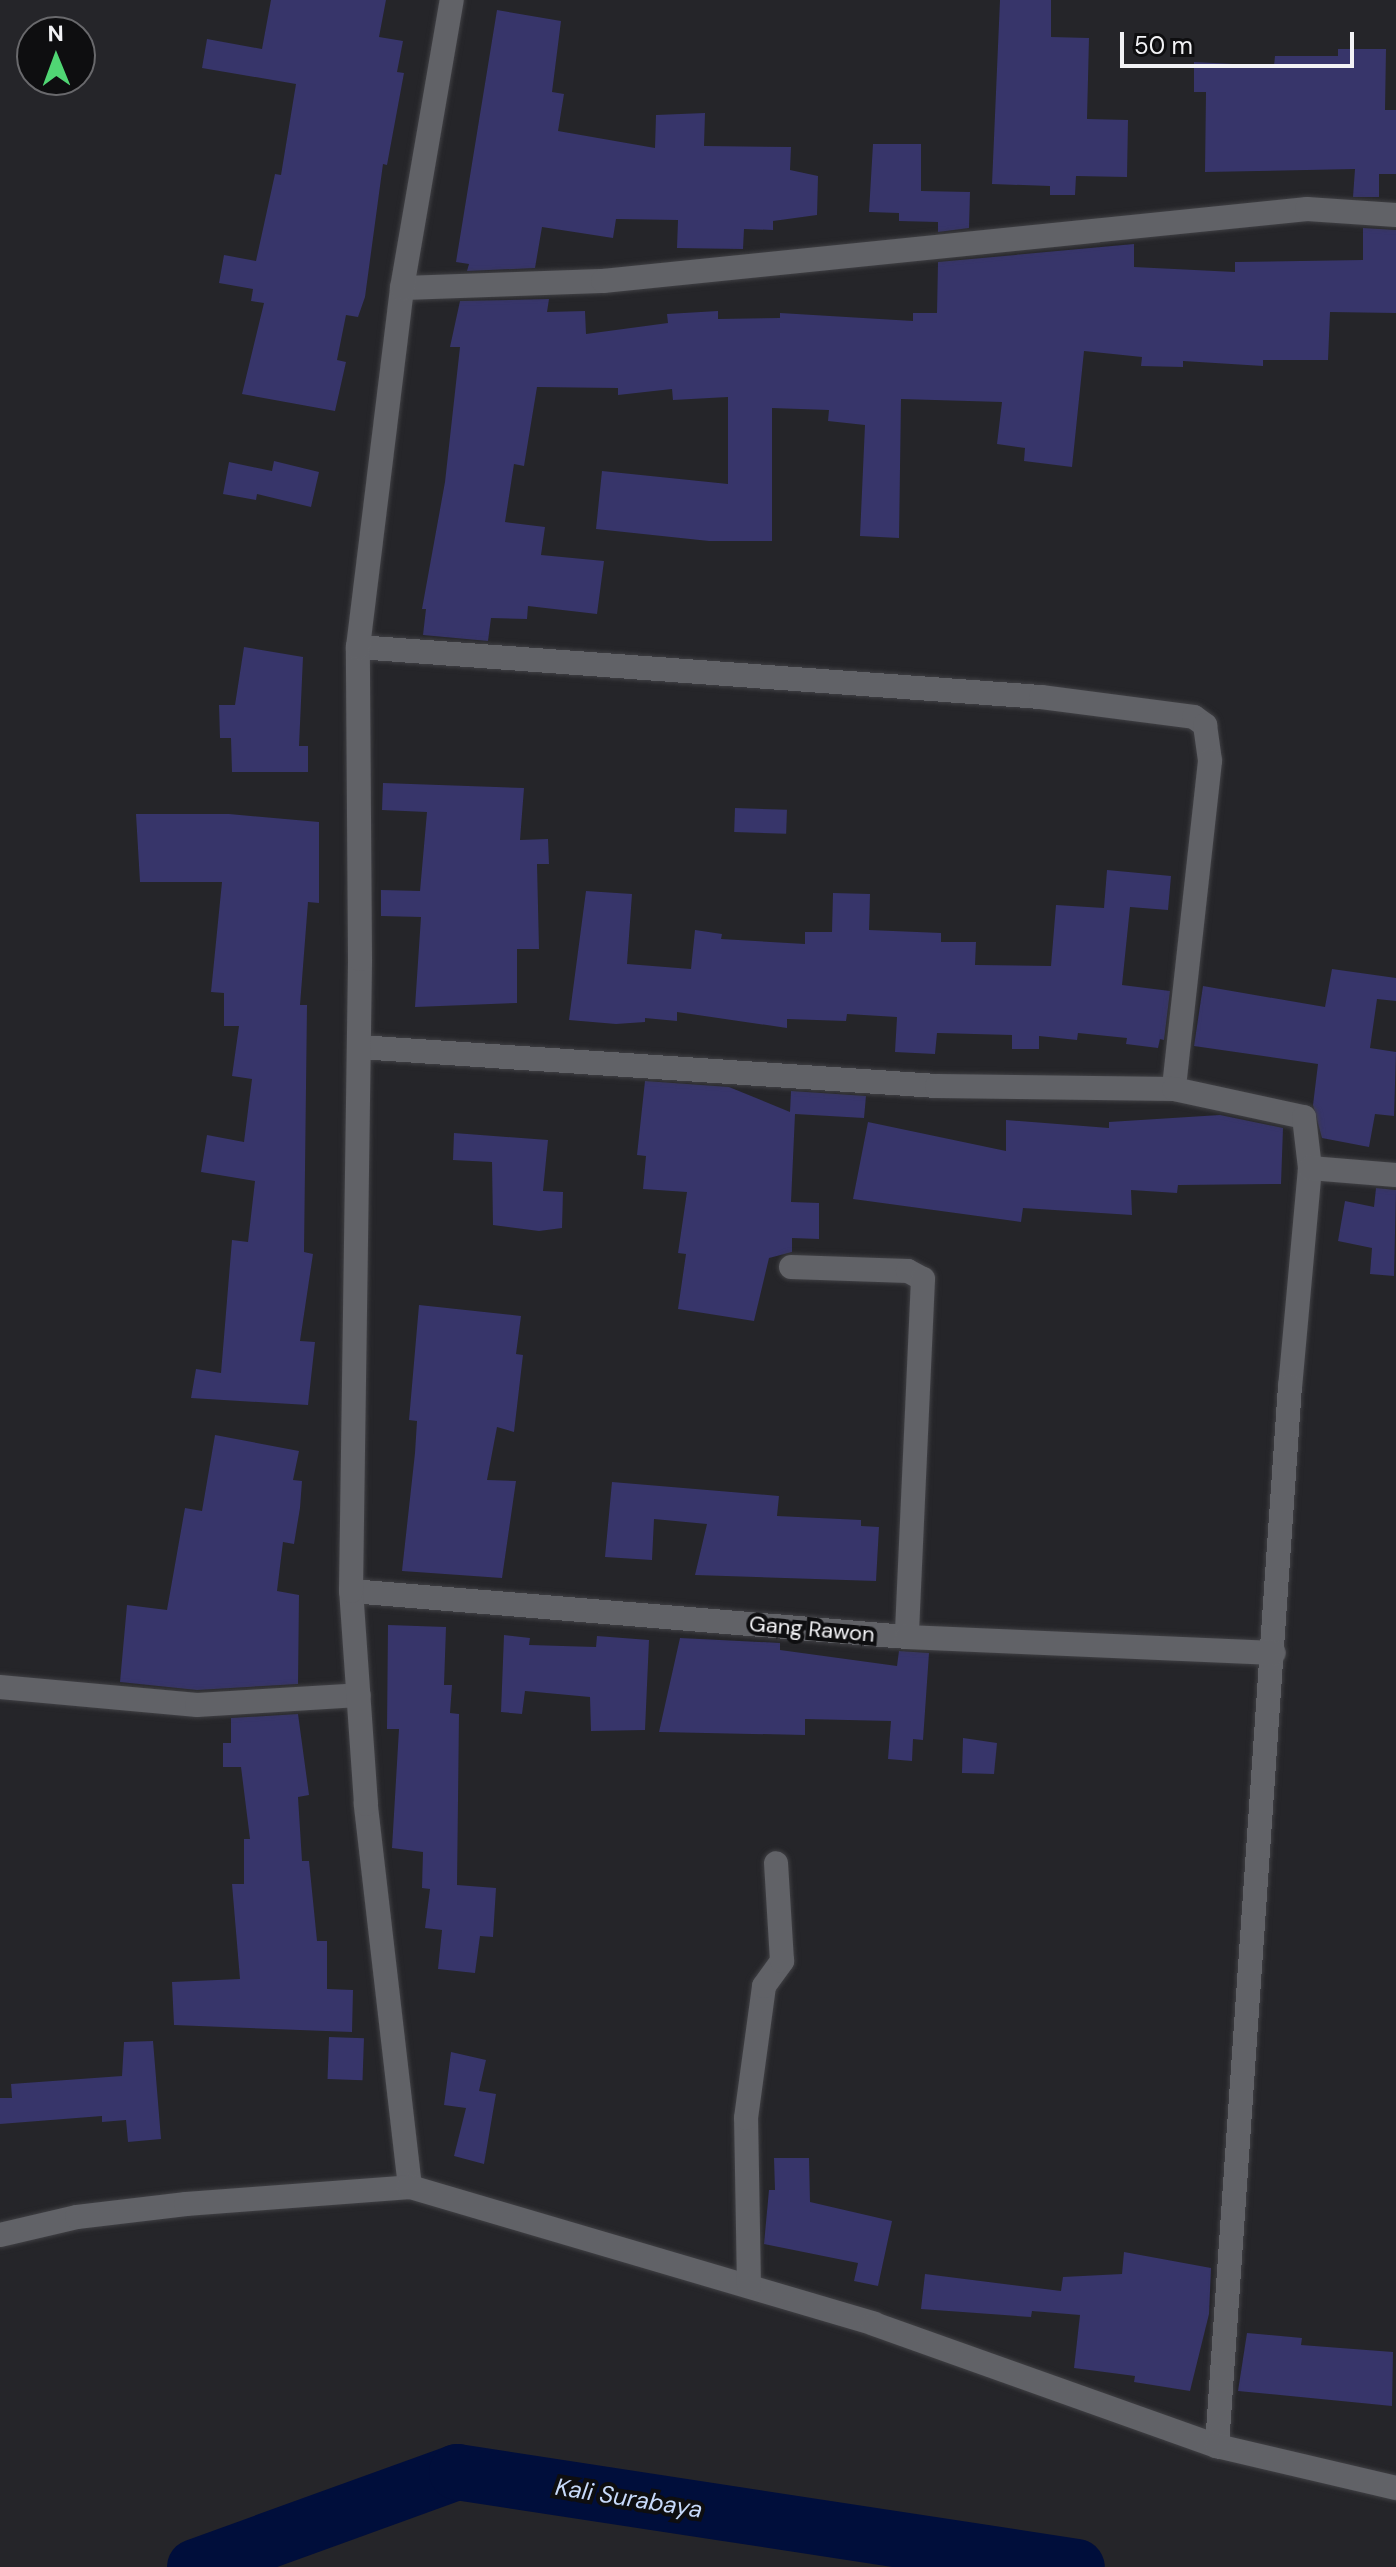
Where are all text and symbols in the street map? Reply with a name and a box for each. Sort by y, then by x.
north arrow [16,16,96,96]
scale bar [1124,16,1358,66]
text: N [47,19,64,48]
text: 50 m [1134,30,1193,61]
street label: Gang Rawon [748,1610,876,1648]
water label: Kali Surabaya [553,2472,705,2524]

